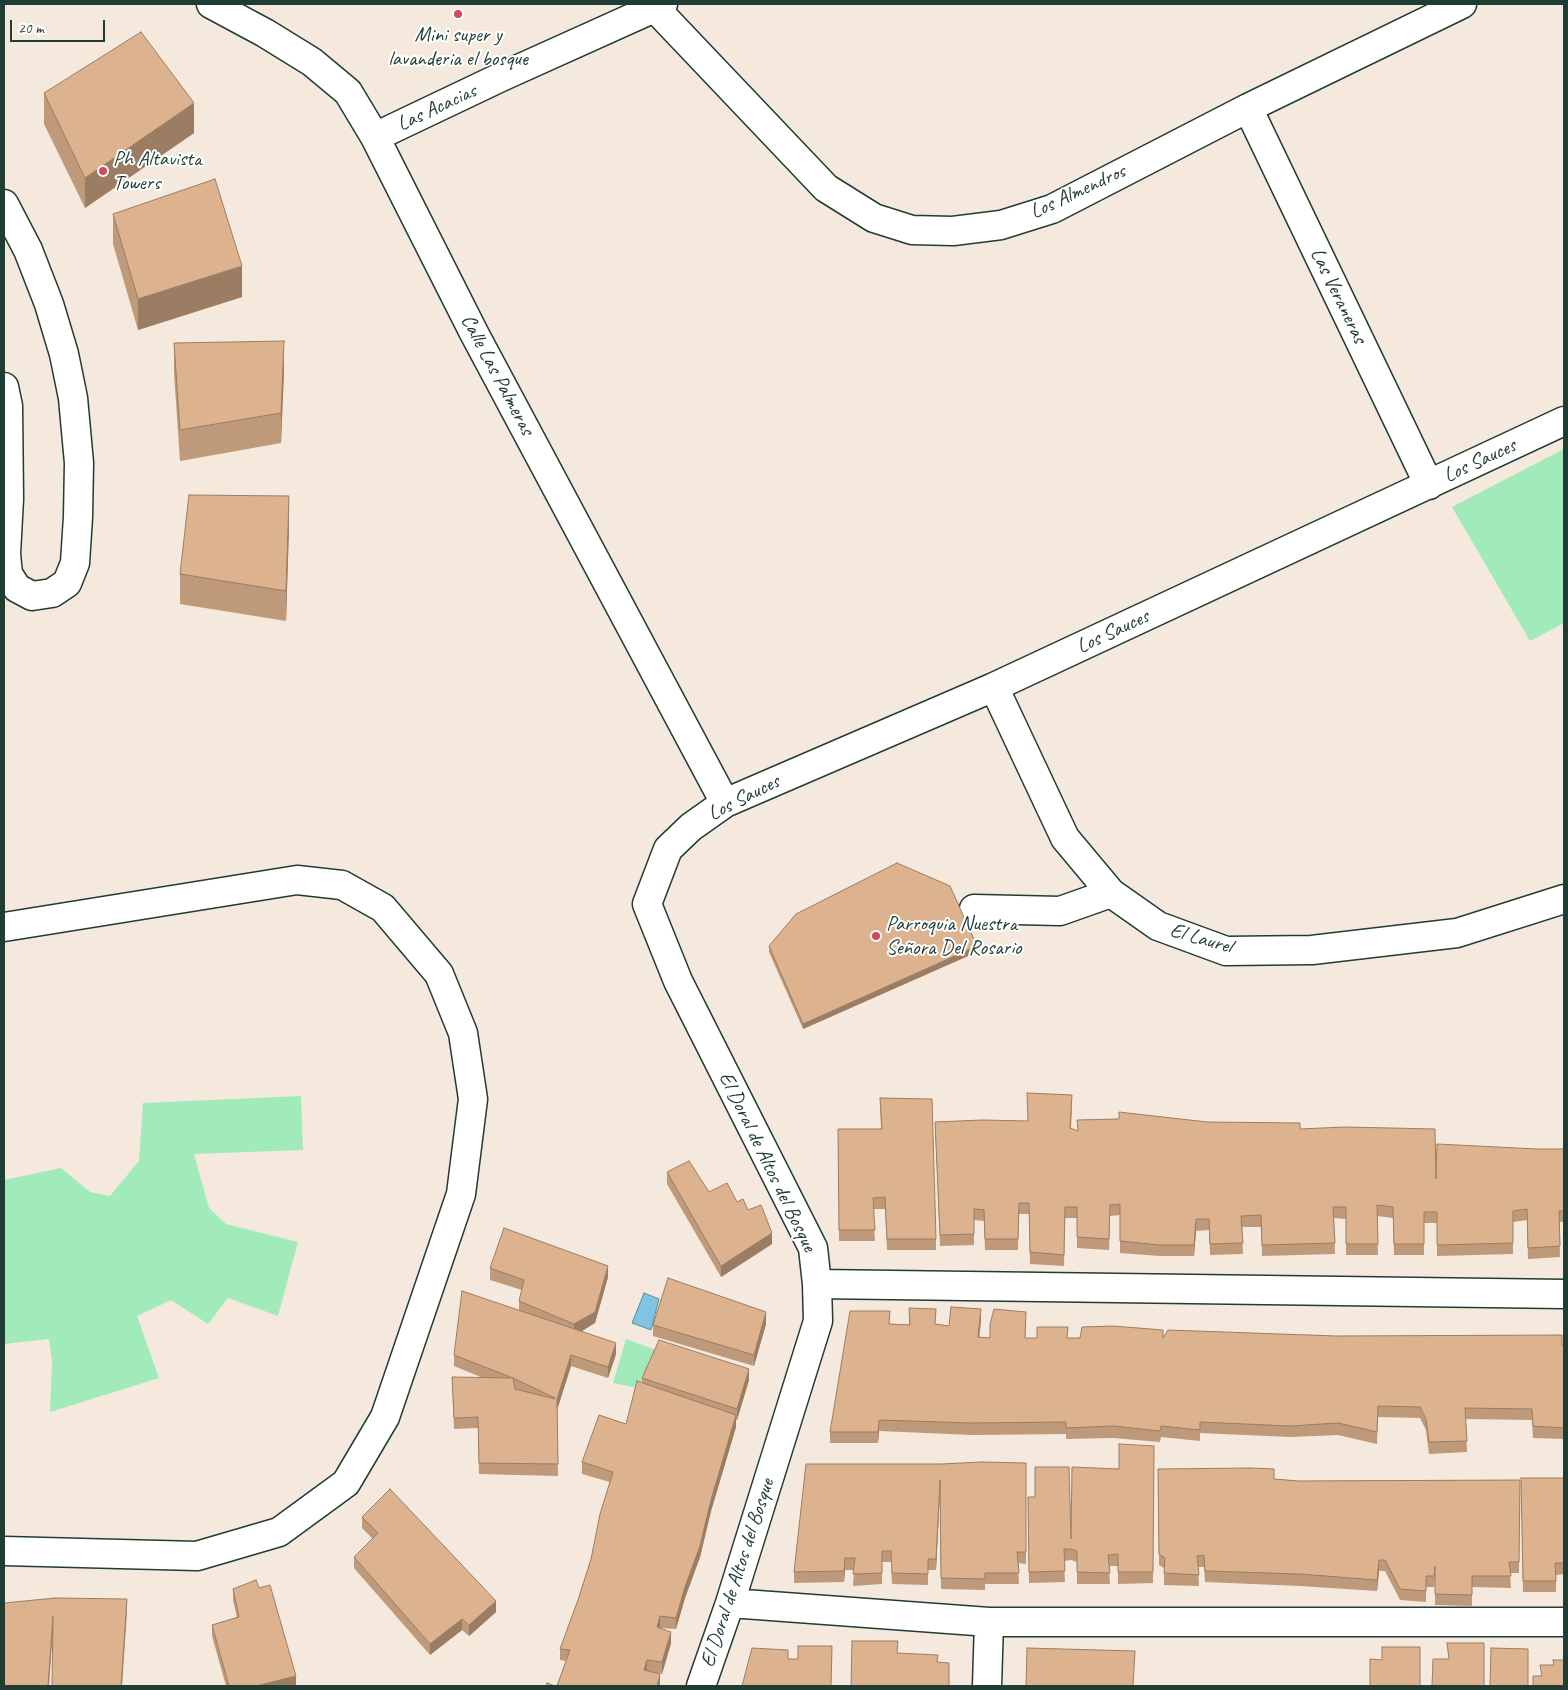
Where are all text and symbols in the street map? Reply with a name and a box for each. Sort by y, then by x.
marker: Mini super y lavanderia el bosque [452,8,464,20]
scale bar [12,10,108,42]
text: 20 m [18,19,44,38]
place label: Mini super y lavanderia el bosque [388,22,528,72]
street label: Las Acacias [393,79,481,137]
place label: Ph Altavista Towers [113,146,202,196]
street label: Los Almendros [1026,159,1130,225]
marker: Ph Altavista Towers [97,165,109,177]
street label: Las Veraneras [1304,244,1372,348]
street label: Calle Las Palmeras [455,310,539,440]
street label: Los Sauces [1440,433,1520,489]
street label: Los Sauces [1073,604,1153,660]
street label: Los Sauces [704,769,784,827]
place label: Parroquia Nuestra Señora Del Rosario [886,911,1022,961]
street label: El Laurel [1167,918,1235,960]
marker: Parroquia Nuestra Señora Del Rosario [870,930,882,942]
street label: El Doral de Altos del Bosque [713,1068,821,1256]
street label: El Doral de Altos del Bosque [696,1476,780,1670]

